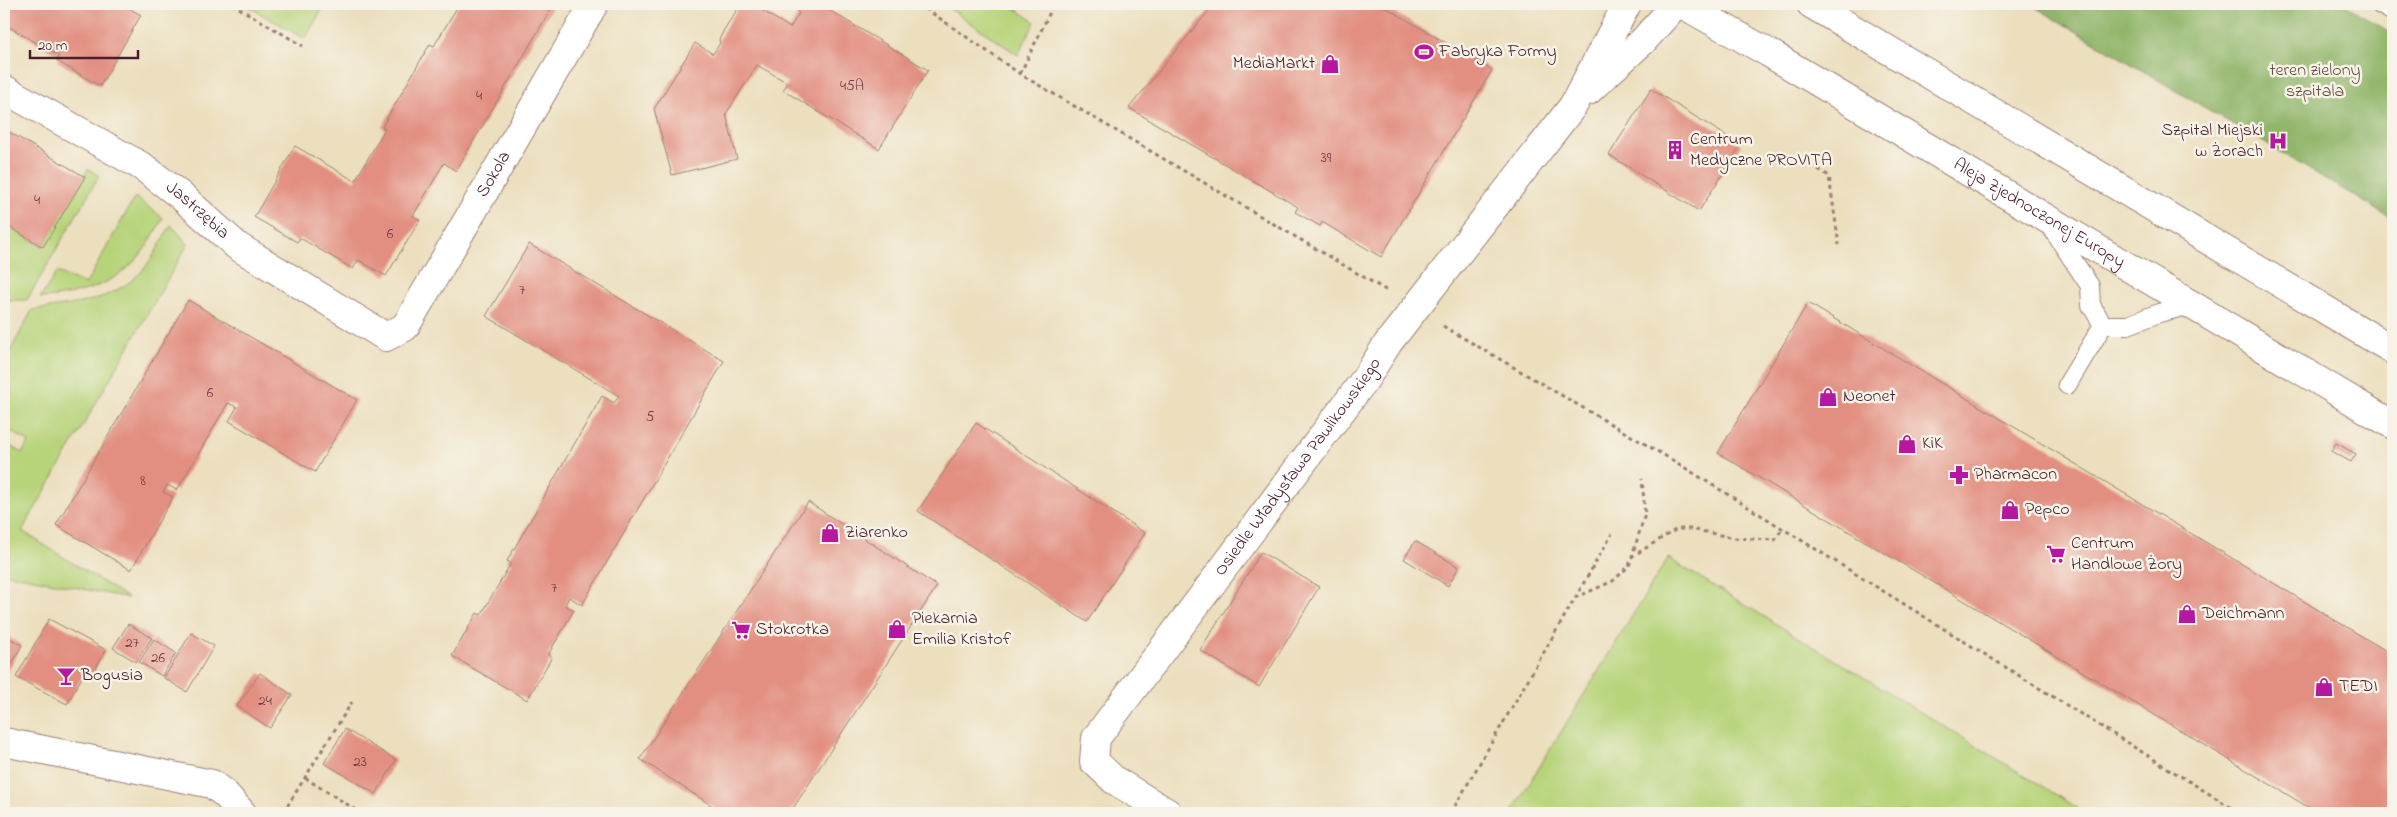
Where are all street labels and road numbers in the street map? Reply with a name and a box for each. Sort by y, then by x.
street label: Sokola [470,146,518,203]
street label: Aleja Zjednoczonej Europy [1948,152,2130,275]
street label: Jastrzębia [160,175,235,246]
street label: Osiedle Władysława Pawlikowskiego [1208,353,1388,582]

